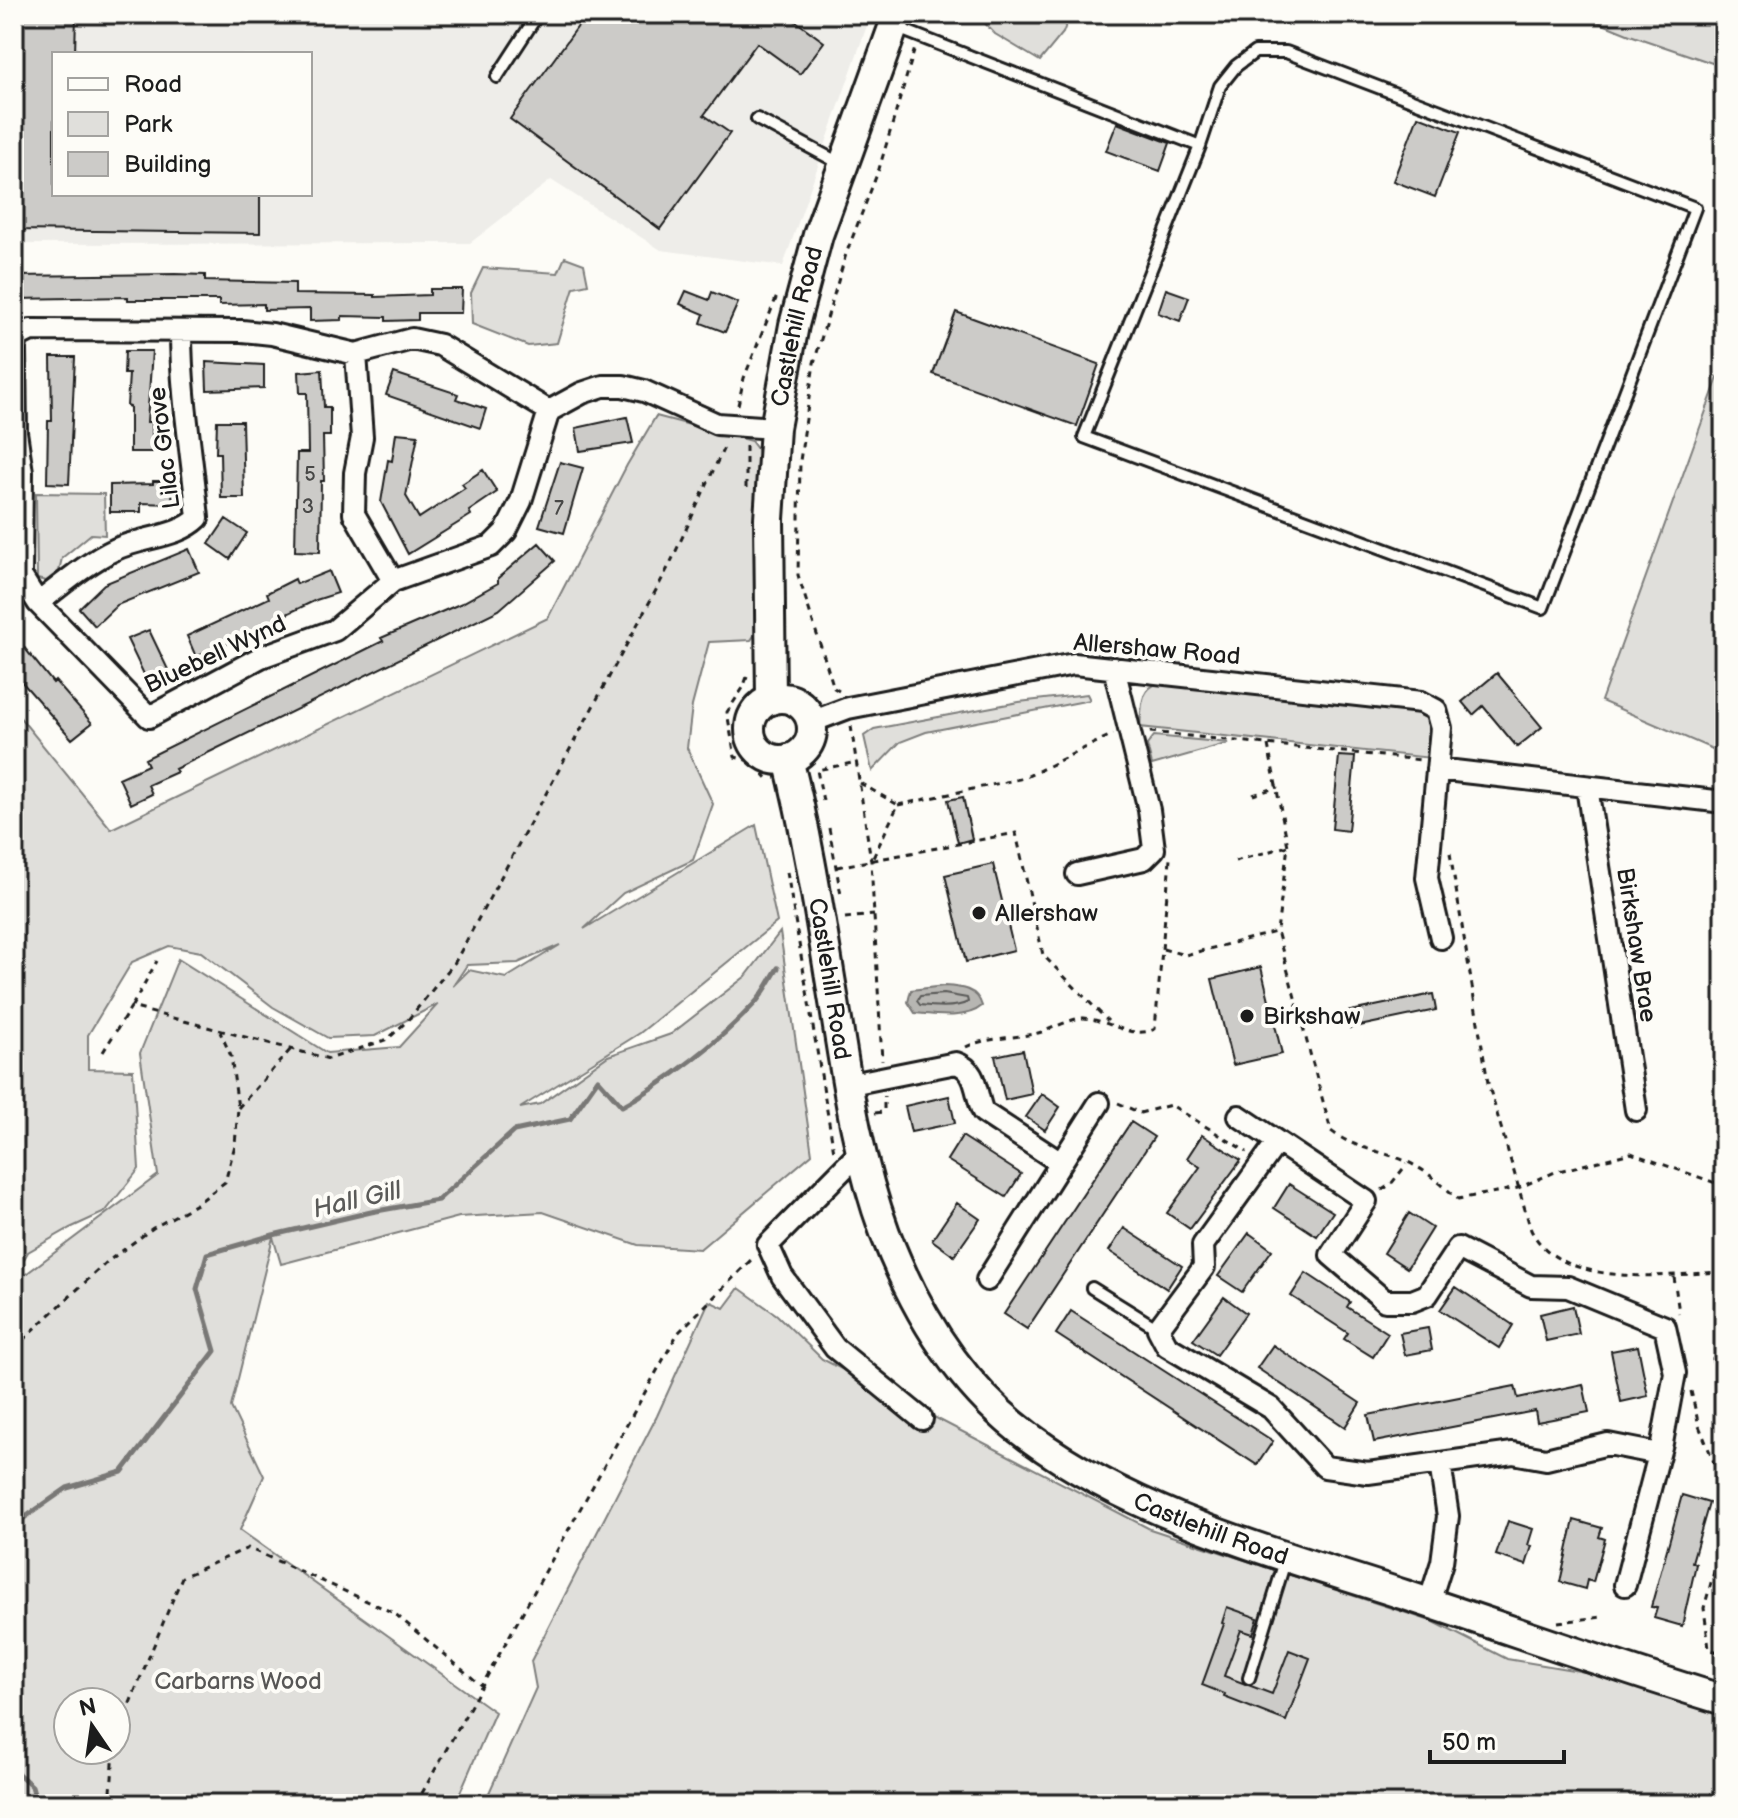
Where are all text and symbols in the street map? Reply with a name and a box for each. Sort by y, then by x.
legend [52,52,312,196]
text: Road [124,70,182,99]
text: Park [124,110,172,139]
text: Building [124,150,211,179]
street label: Castlehill Road [765,243,829,409]
street label: Lilac Grove [143,385,186,511]
house number: 5 [304,463,316,487]
house number: 3 [302,495,314,519]
house number: 7 [554,497,564,521]
street label: Bluebell Wynd [140,609,291,700]
street label: Allershaw Road [1072,628,1242,671]
street label: Birkshaw Brae [1610,866,1663,1025]
street label: Castlehill Road [802,896,857,1062]
place label: Allershaw [995,899,1098,928]
marker: Allershaw [970,904,988,922]
place label: Birkshaw [1263,1002,1360,1031]
marker: Birkshaw [1238,1007,1256,1025]
water label: Hall Gill [310,1175,405,1226]
street label: Castlehill Road [1129,1486,1292,1572]
park label: Carbarns Wood [154,1667,322,1696]
north arrow [52,1686,132,1766]
text: N [77,1693,99,1723]
scale bar [1430,1714,1564,1764]
text: 50 m [1442,1728,1496,1757]

